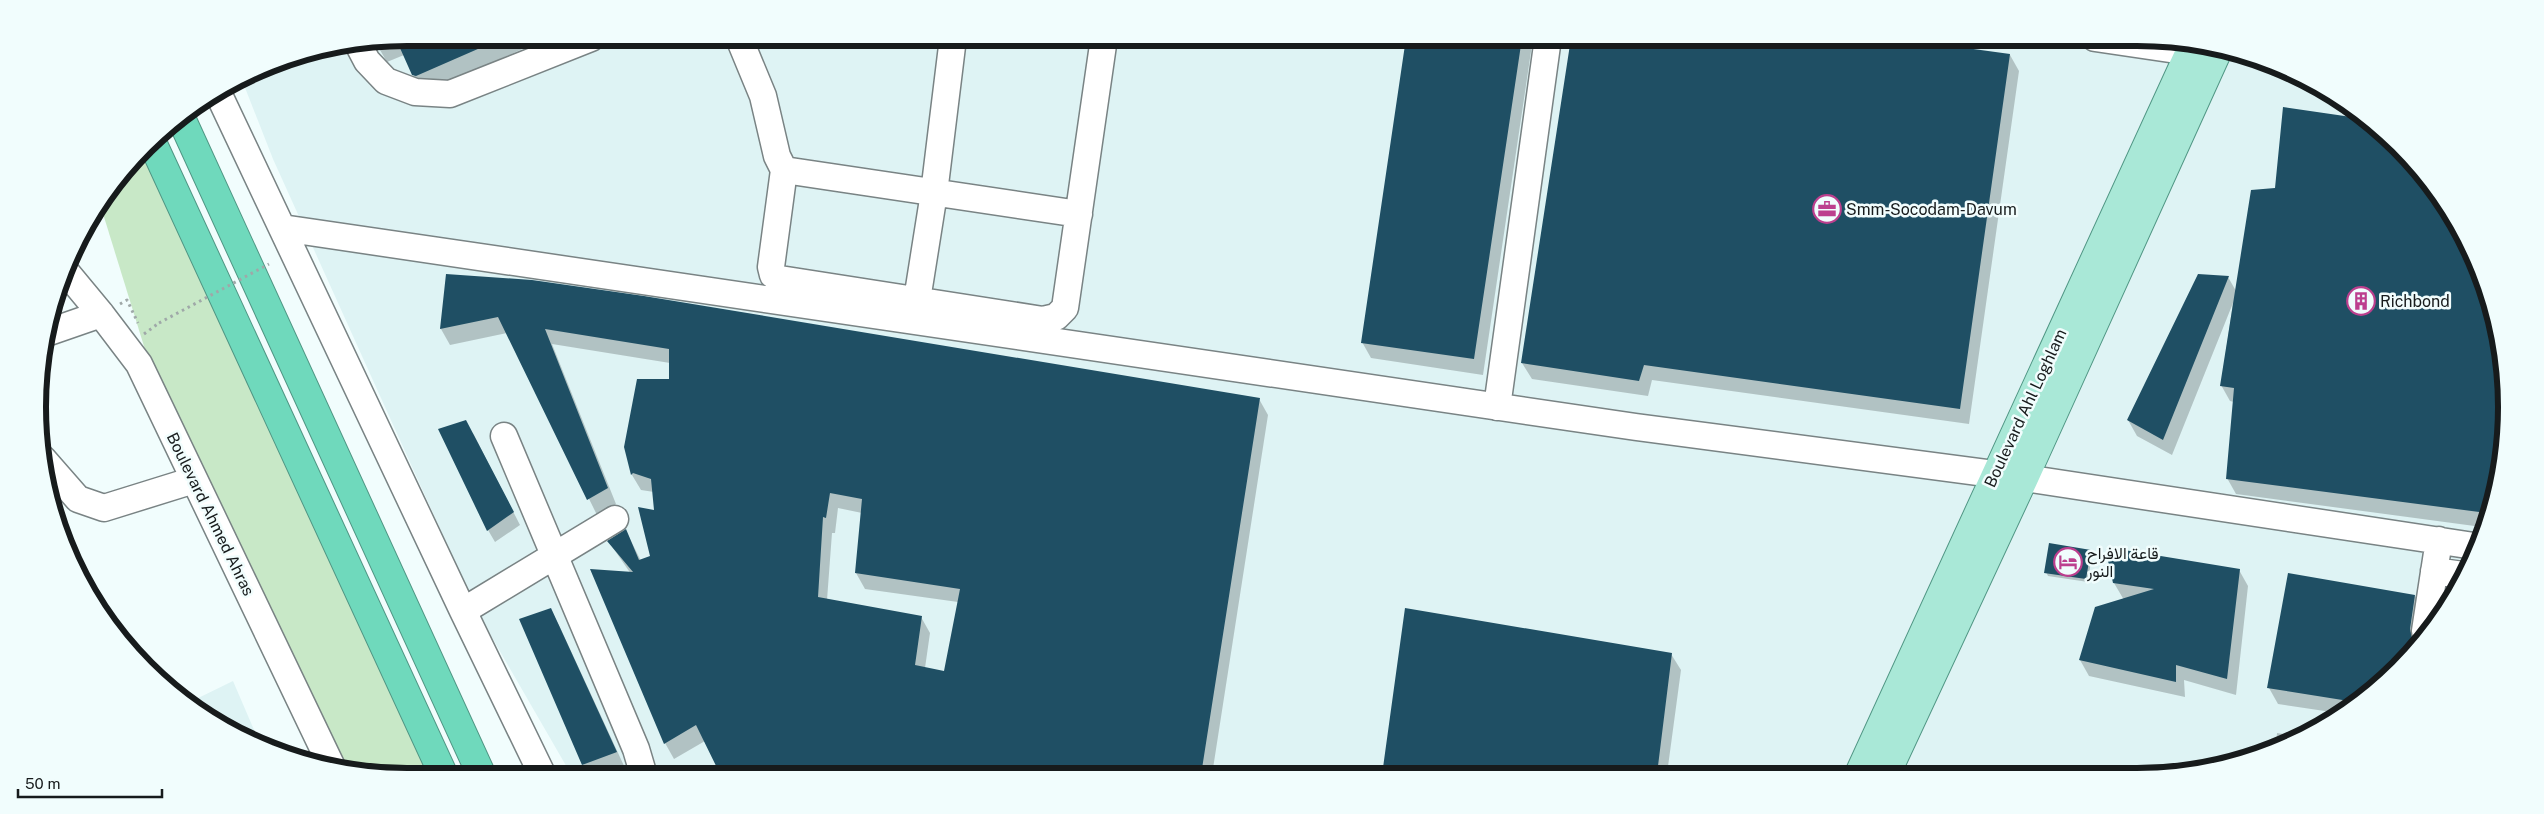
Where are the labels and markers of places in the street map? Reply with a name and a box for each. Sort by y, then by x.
office icon: Smm-Socodam-Davum [1812,194,1842,224]
place label: Smm-Socodam-Davum [1846,200,2017,219]
building icon: Richbond [2346,286,2376,316]
place label: Richbond [2380,292,2450,311]
place label: قاعة الافراح النور [2086,544,2159,582]
hotel icon: قاعة الافراح النور [2053,547,2083,577]

